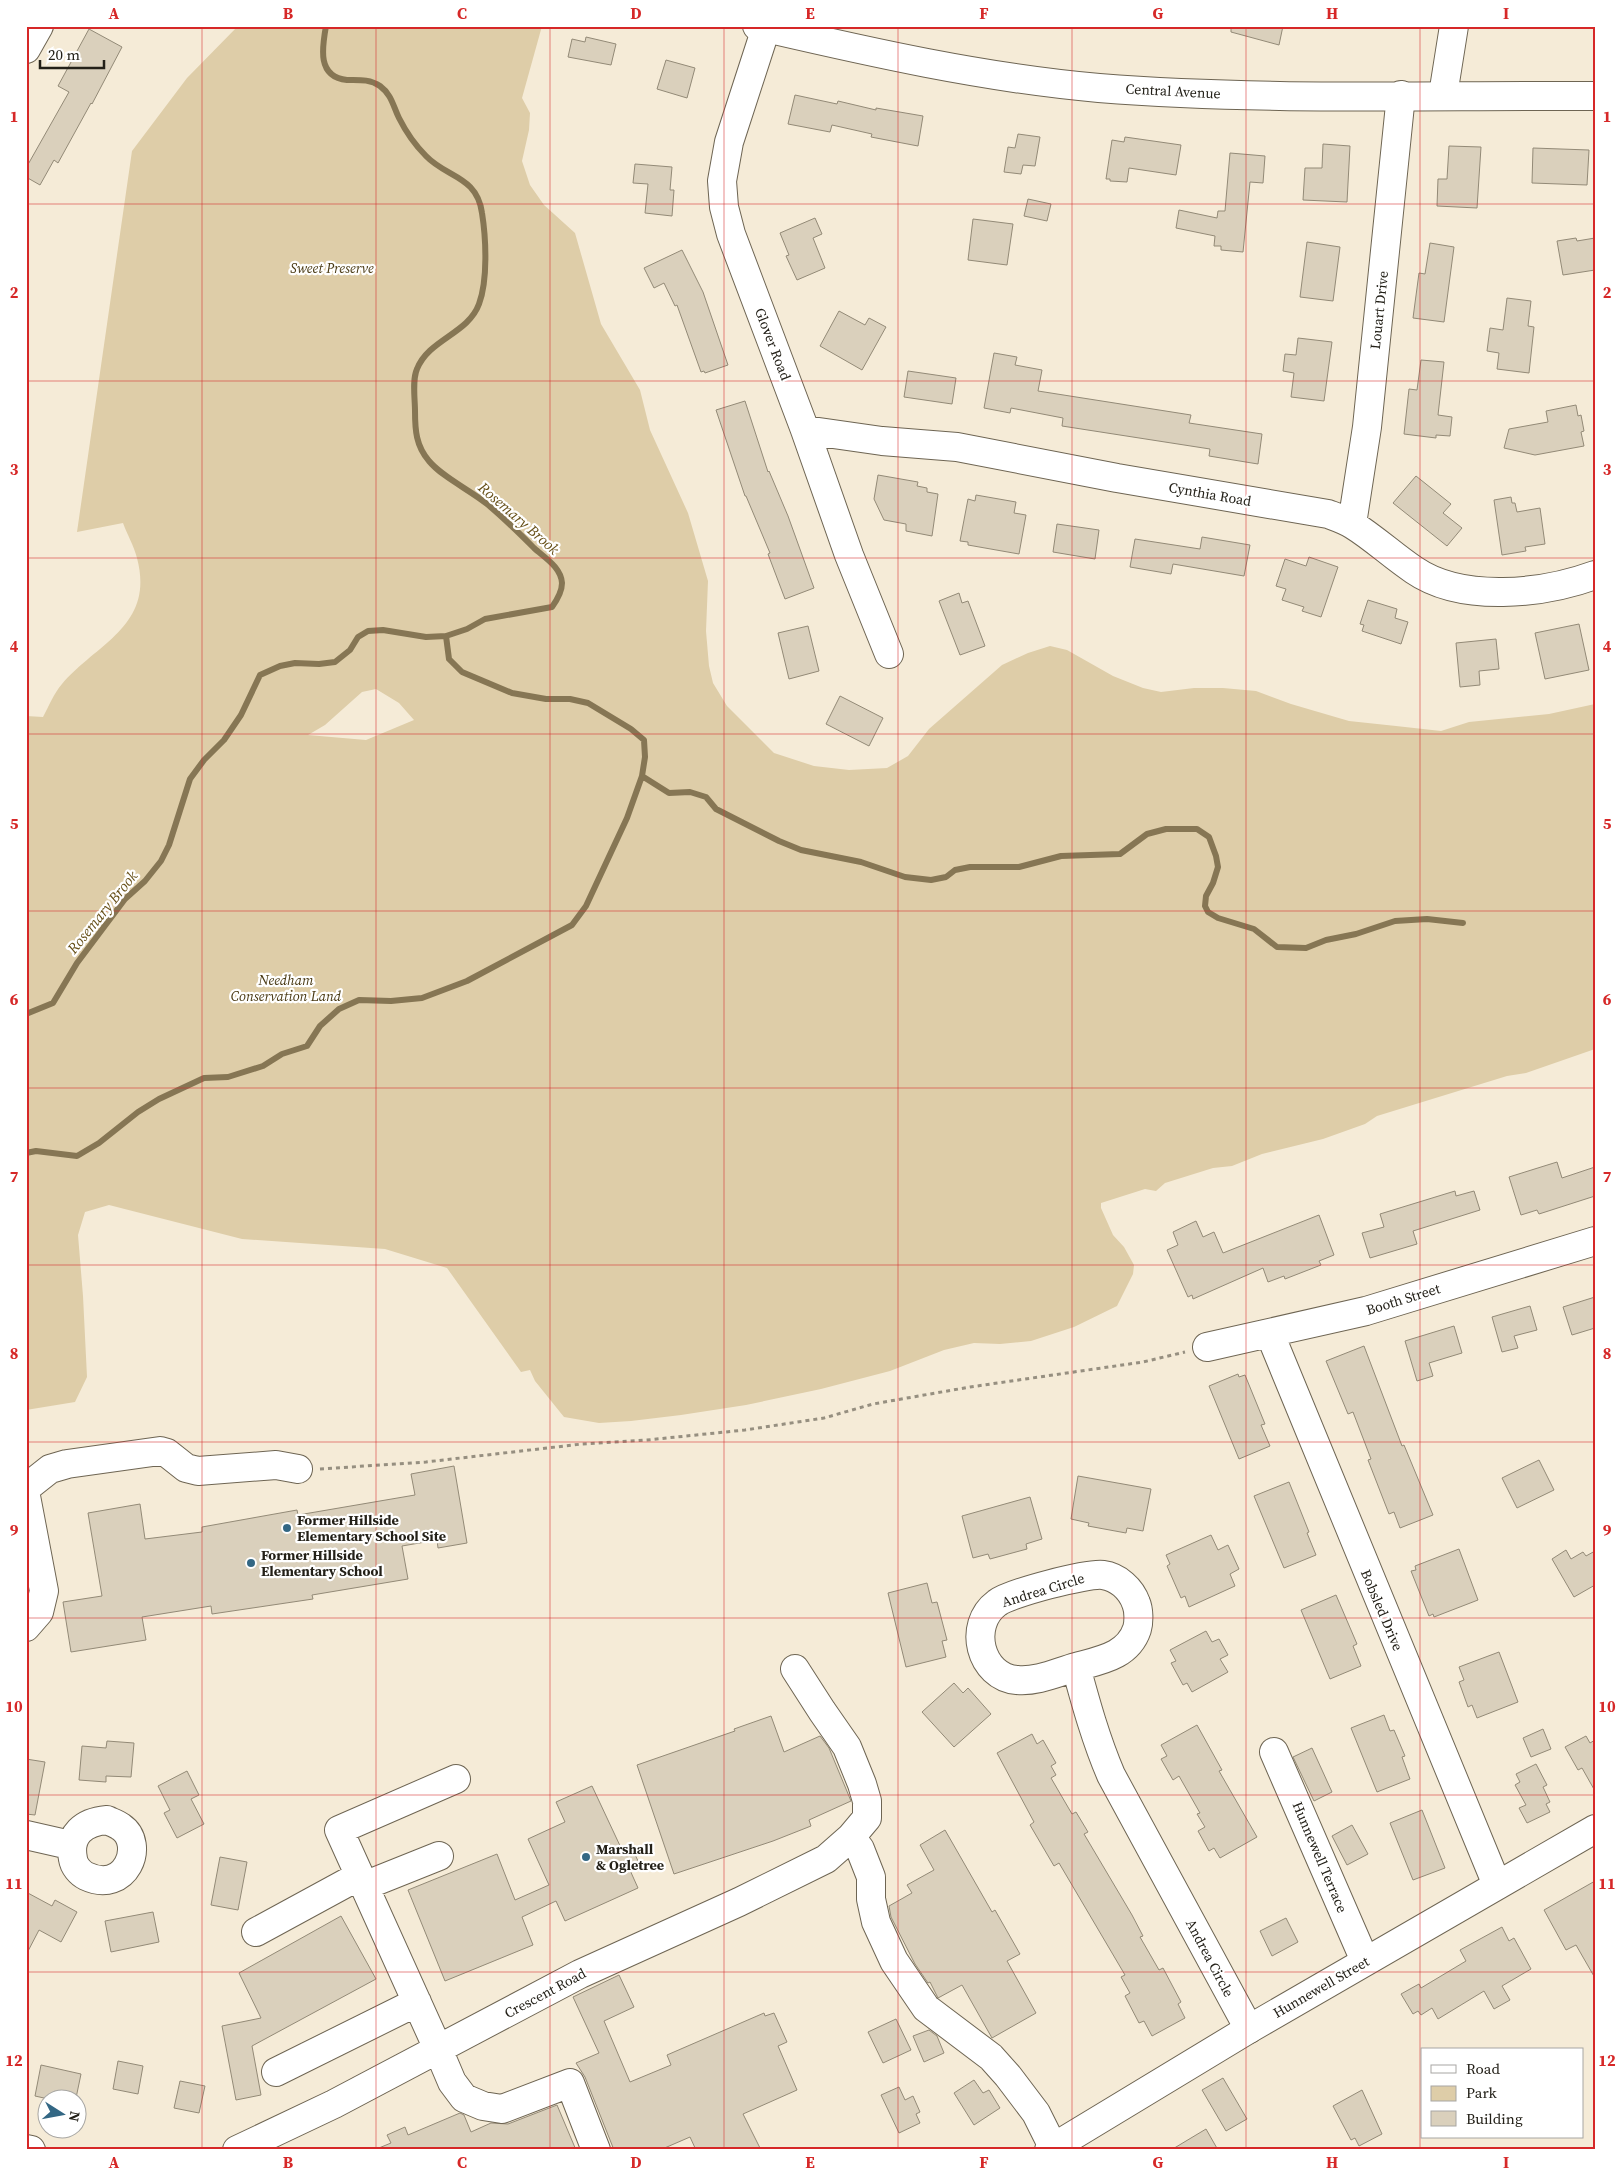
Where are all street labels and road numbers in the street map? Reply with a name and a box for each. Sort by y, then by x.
street label: Central Avenue [1125,79,1221,103]
street label: Louart Drive [1365,270,1393,350]
street label: Glover Road [750,305,796,383]
street label: Cynthia Road [1167,477,1253,511]
street label: Booth Street [1364,1278,1443,1320]
street label: Bobsled Drive [1356,1566,1408,1654]
street label: Andrea Circle [999,1568,1087,1612]
street label: Hunnewell Terrace [1288,1798,1352,1916]
street label: Andrea Circle [1181,1915,1239,2001]
street label: Hunnewell Street [1269,1951,1373,2023]
street label: Crescent Road [501,1963,589,2023]

